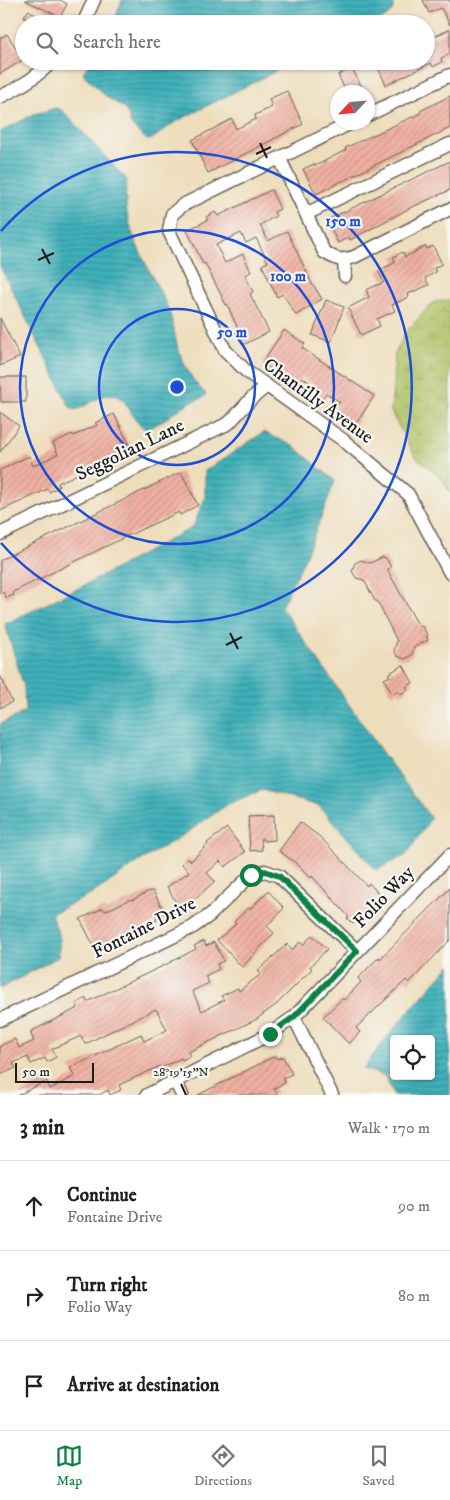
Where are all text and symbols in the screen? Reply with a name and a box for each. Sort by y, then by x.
search box [15,15,435,70]
icon: search [33,29,61,57]
text: Search here [73,31,161,54]
north arrow [330,85,375,130]
text: 150 m [325,212,361,231]
text: 100 m [270,267,307,286]
text: 50 m [216,323,248,342]
street label: Chantilly Avenue [258,353,378,449]
centre of rings [168,378,186,396]
street label: Seggolian Lane [72,414,188,486]
street label: Folio Way [349,860,420,933]
route start [240,864,263,887]
street label: Fontaine Drive [88,892,200,964]
route end [259,1023,282,1046]
map controls [390,1035,435,1080]
button: locate [390,1035,435,1080]
scale bar [15,1060,94,1083]
text: 50 m [22,1063,50,1081]
text: 28°19'15"N [153,1065,209,1080]
text: 3 min [20,1115,65,1141]
text: Walk · 170 m [348,1118,430,1138]
text: Continue [67,1184,137,1207]
icon: ahead [20,1192,48,1220]
text: 90 m [398,1196,430,1216]
text: Fontaine Drive [67,1207,162,1227]
text: Turn right [67,1274,147,1297]
icon: right [20,1282,48,1310]
text: 80 m [398,1286,430,1306]
text: Folio Way [67,1297,132,1317]
icon: arrive [20,1372,48,1400]
text: Arrive at destination [67,1374,219,1397]
tab: Map [55,1442,83,1490]
tab: Directions [194,1442,252,1490]
tab: Saved [363,1442,395,1490]

